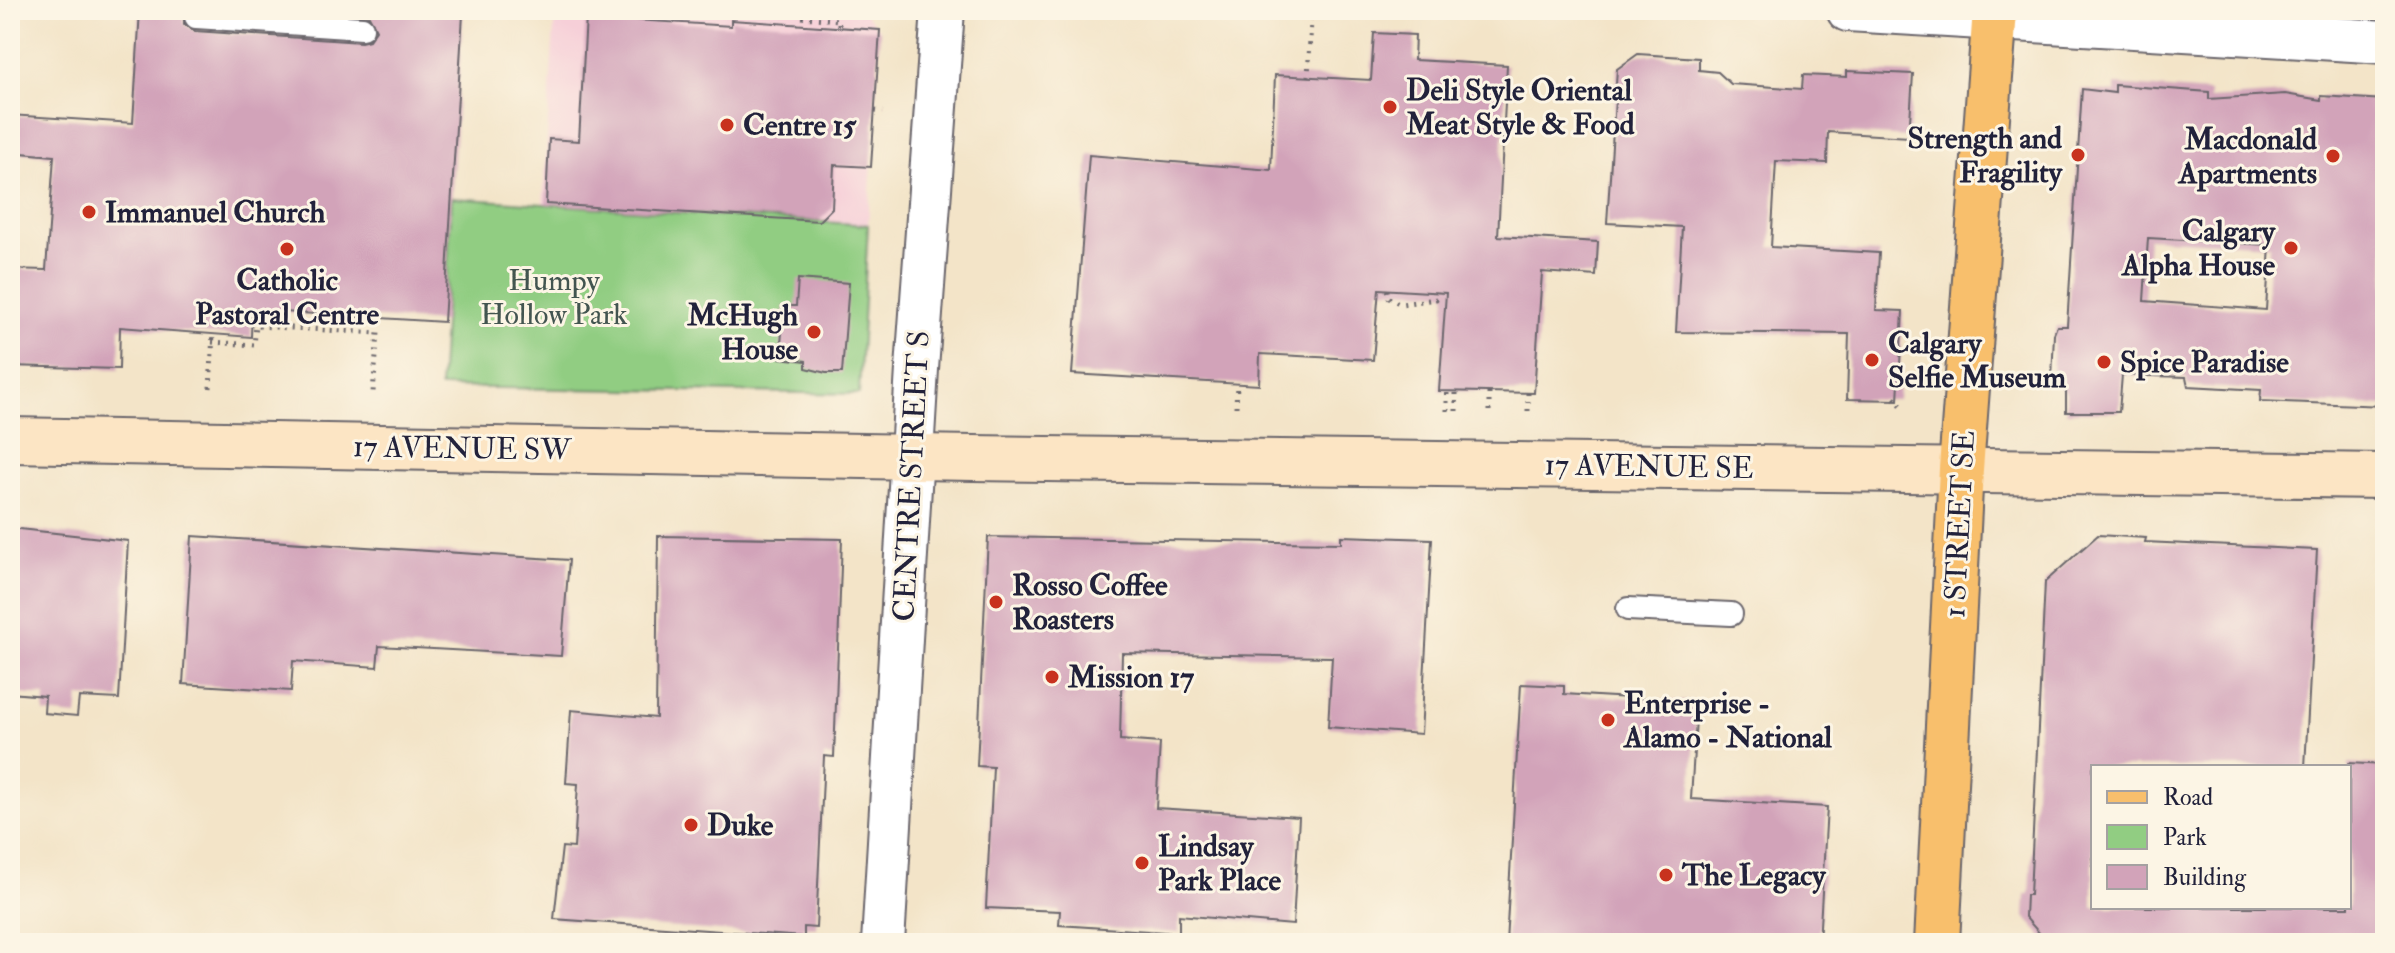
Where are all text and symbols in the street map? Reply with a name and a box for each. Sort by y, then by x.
place label: Deli Style Oriental Meat Style & Food [1405,72,1635,143]
marker: Deli Style Oriental Meat Style & Food [1381,98,1399,116]
place label: Centre 15 [743,107,857,144]
marker: Centre 15 [718,116,736,134]
place label: Strength and Fragility [1907,120,2064,191]
place label: Macdonald Apartments [2177,121,2317,192]
marker: Strength and Fragility [2069,146,2087,164]
marker: Macdonald Apartments [2324,147,2342,165]
place label: Immanuel Church [105,194,325,231]
marker: Immanuel Church [80,203,98,221]
place label: Calgary Alpha House [2120,213,2277,284]
marker: Calgary Alpha House [2282,239,2300,257]
marker: Catholic Pastoral Centre [278,240,296,258]
place label: Catholic Pastoral Centre [195,262,380,333]
park label: Humpy Hollow Park [480,262,628,333]
place label: McHugh House [686,297,798,368]
marker: McHugh House [805,323,823,341]
place label: Calgary Selfie Museum [1888,325,2067,396]
street label: CENTRE STREET S [885,330,938,622]
place label: Spice Paradise [2120,344,2289,381]
marker: Calgary Selfie Museum [1863,351,1881,369]
marker: Spice Paradise [2095,353,2113,371]
street label: 17 AVENUE SW [353,428,573,469]
street label: 1 STREET SE [1936,429,1983,619]
street label: 17 AVENUE SE [1544,446,1754,487]
place label: Rosso Coffee Roasters [1012,567,1168,638]
marker: Rosso Coffee Roasters [987,593,1005,611]
place label: Mission 17 [1067,659,1194,696]
marker: Mission 17 [1043,668,1061,686]
place label: Enterprise - Alamo - National [1622,685,1832,756]
marker: Enterprise - Alamo - National [1599,711,1617,729]
legend [2091,765,2351,909]
text: Road [2163,782,2213,813]
place label: Duke [707,807,774,844]
marker: Duke [682,816,700,834]
text: Park [2163,822,2207,853]
place label: Lindsay Park Place [1158,828,1282,899]
marker: Lindsay Park Place [1133,854,1151,872]
place label: The Legacy [1681,857,1827,894]
text: Building [2163,862,2247,893]
marker: The Legacy [1657,866,1675,884]

